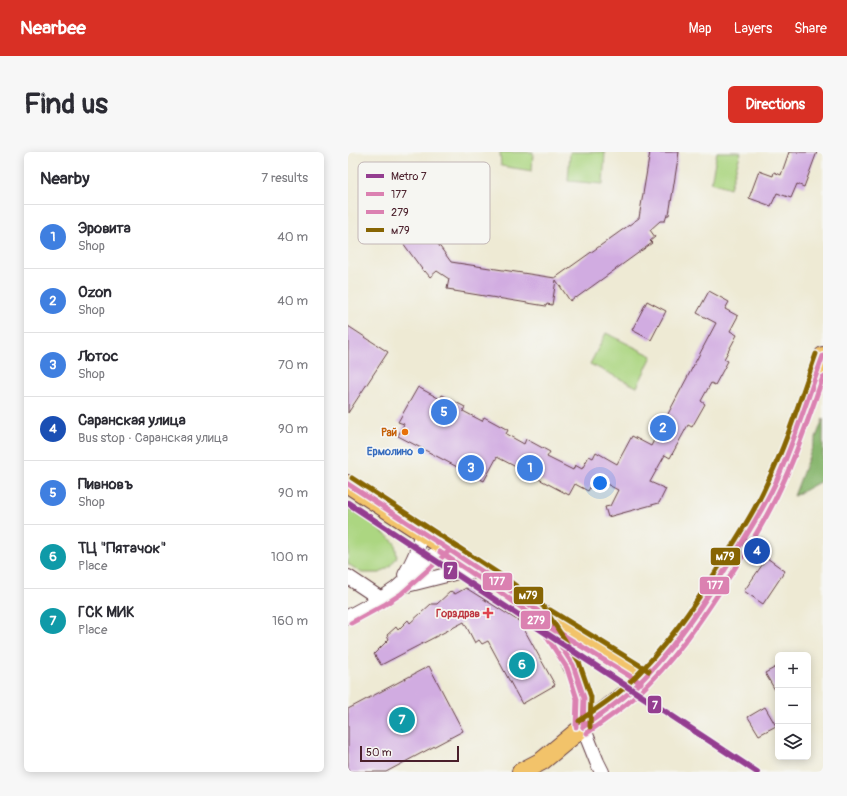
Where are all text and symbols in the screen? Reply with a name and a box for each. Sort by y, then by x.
text: Nearbee [20,16,86,40]
text: Map [689,20,712,37]
text: Layers [734,20,772,37]
text: Share [794,20,827,37]
button: Directions [728,86,823,123]
text: Find us [24,87,108,122]
legend [358,162,490,244]
text: Nearby [40,168,89,189]
text: 7 results [261,170,308,186]
text: Metro 7 [391,170,427,183]
text: 177 [391,188,407,201]
text: 279 [391,206,409,219]
text: Эровита [78,219,131,238]
text: м79 [391,224,410,237]
text: 1 [50,229,56,245]
text: 40 m [277,229,308,245]
text: Shop [78,238,105,254]
text: Ozon [78,283,112,302]
text: 2 [49,293,57,309]
text: 40 m [277,293,308,309]
text: Shop [78,302,105,318]
text: Лотос [78,347,118,366]
text: 3 [49,357,57,373]
text: 70 m [278,357,308,373]
text: Shop [78,366,105,382]
pin: 5 [431,397,457,427]
text: Саранская улица [78,411,186,430]
pin: 2 [650,413,676,443]
text: 4 [49,421,57,437]
text: 90 m [278,421,308,437]
place label: Рай [381,426,397,439]
marker: Рай [400,427,410,437]
text: Bus stop · Саранская улица [78,430,228,446]
place label: Ермолино [367,445,413,458]
marker: Ермолино [416,446,426,456]
pin: 3 [458,453,484,483]
pin: 1 [517,453,543,483]
your location [590,473,610,493]
text: Пивновъ [78,475,133,494]
text: 5 [49,485,57,501]
text: 90 m [278,485,308,501]
text: Shop [78,494,105,510]
pin: 4 [744,536,770,566]
text: ТЦ "Пятачок" [78,539,166,558]
line badge: м79 [710,547,741,566]
text: 6 [49,549,57,565]
text: 100 m [271,549,308,565]
text: м79 [716,550,735,563]
text: Place [78,558,107,574]
line badge: 7 [443,561,458,580]
text: 7 [447,564,453,577]
line badge: 177 [482,572,513,591]
text: 177 [489,575,505,588]
line badge: 177 [699,576,730,595]
text: 177 [707,579,723,592]
line badge: м79 [513,586,544,605]
text: м79 [519,589,538,602]
text: ГСК МИК [78,603,135,622]
place label: Горздрав [436,607,481,620]
marker: Горздрав [483,608,493,618]
line badge: 279 [520,610,551,630]
text: 7 [50,613,56,629]
text: 160 m [272,613,308,629]
text: 279 [527,614,545,627]
text: Place [78,622,107,638]
pin: 6 [509,650,535,680]
map controls [775,652,811,760]
button: + [775,652,811,688]
button: − [775,688,811,724]
line badge: 7 [647,695,662,714]
text: 7 [652,699,658,712]
pin: 7 [389,705,415,735]
button: layers [775,724,811,760]
scale bar [360,744,459,763]
text: 50 m [366,746,392,759]

